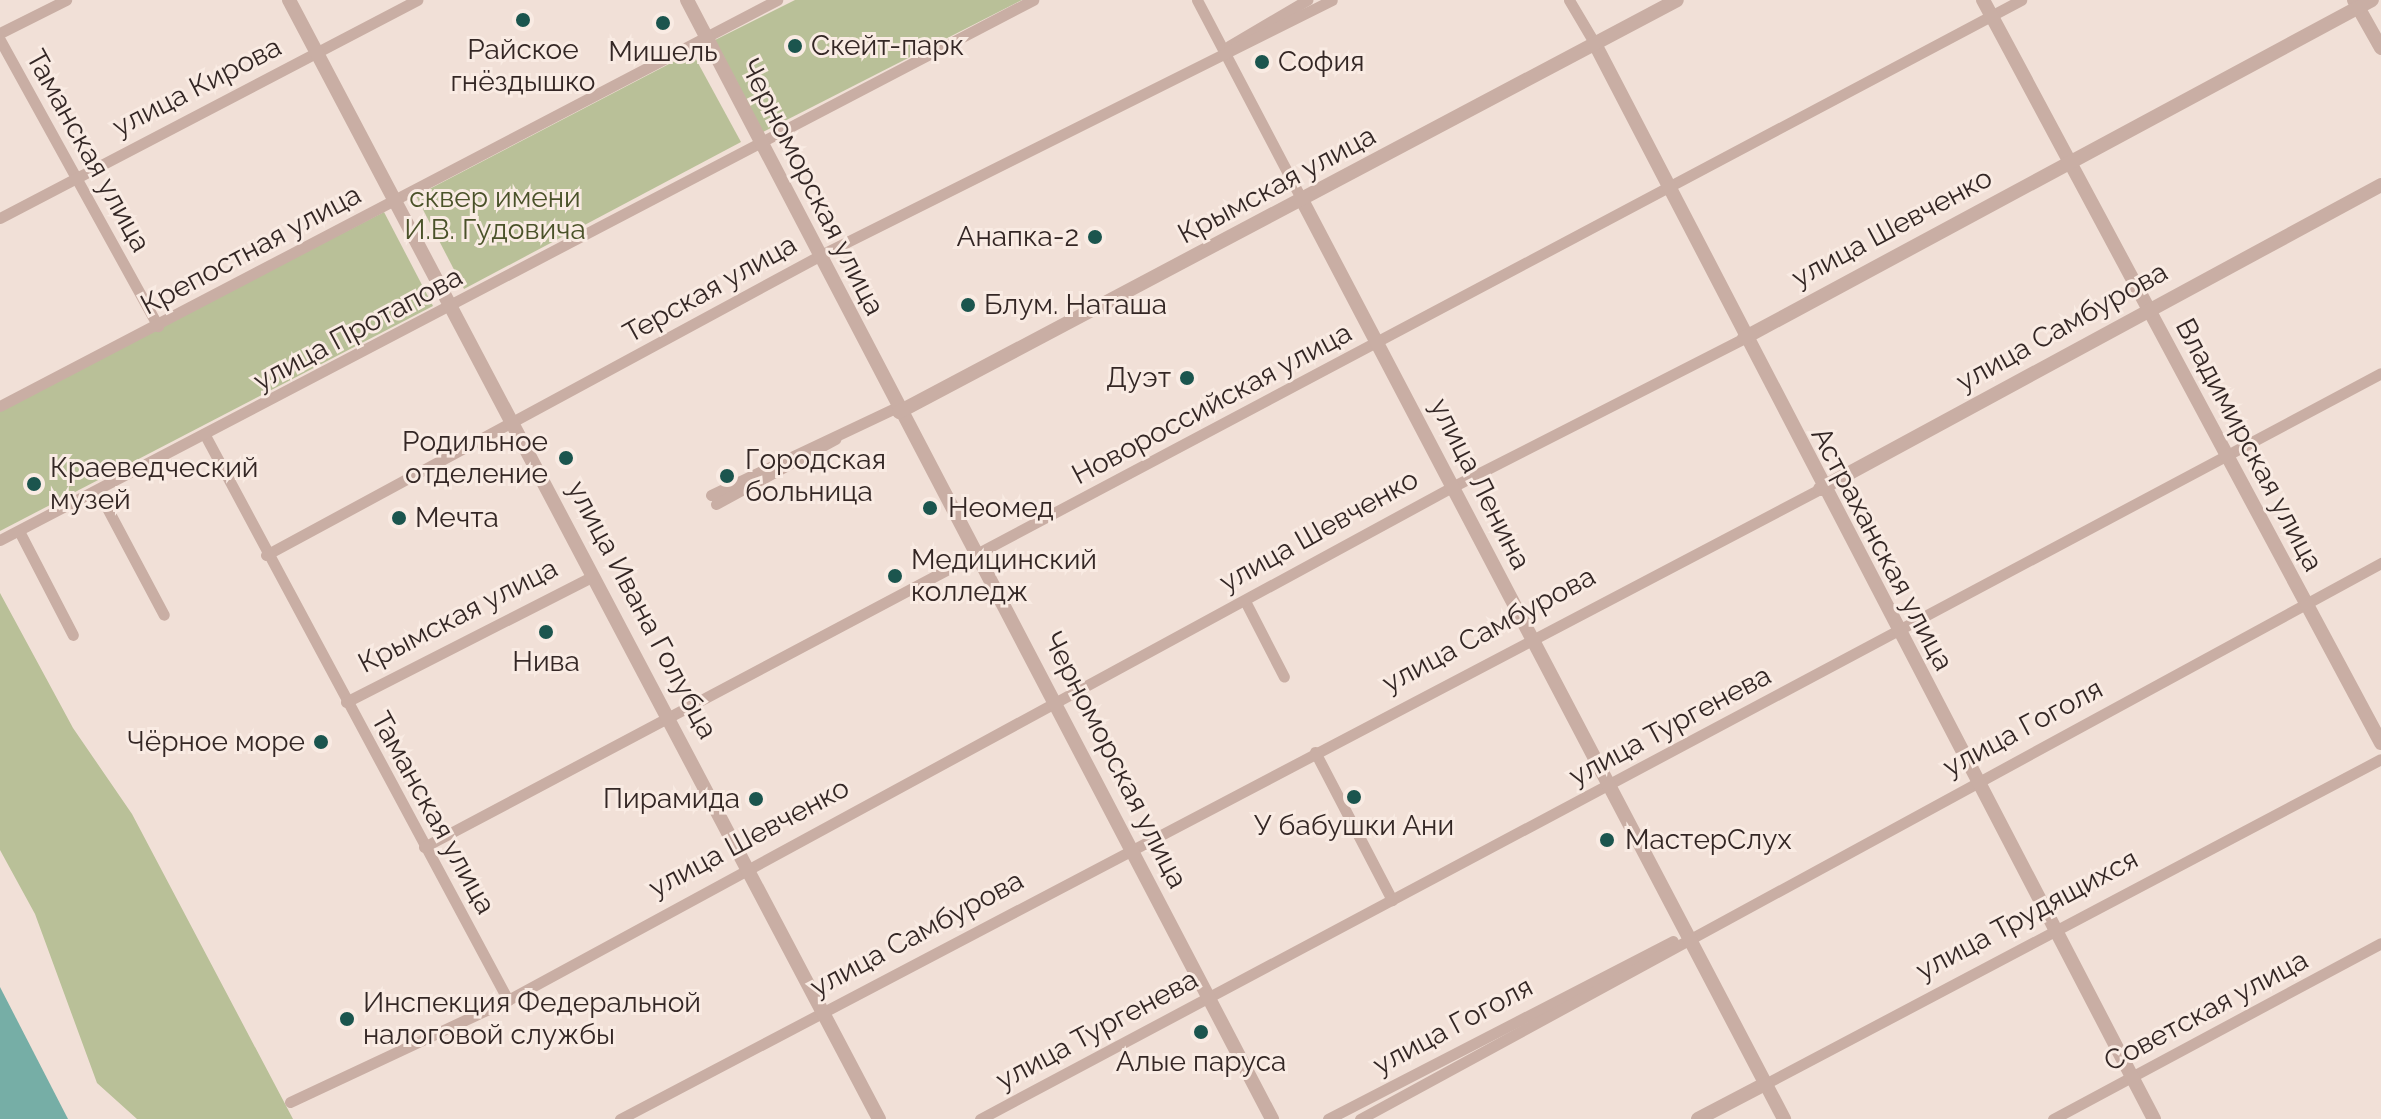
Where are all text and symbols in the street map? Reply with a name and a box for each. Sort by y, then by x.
marker: Райское гнёздышко [514,11,532,29]
marker: Мишель [654,14,672,32]
place label: Скейт-парк [811,29,964,63]
street label: улица Кирова [107,30,287,144]
place label: Райское гнёздышко [451,33,595,99]
place label: Мишель [608,35,718,69]
marker: Скейт-парк [786,37,804,55]
street label: Таманская улица [18,44,158,258]
place label: София [1278,45,1365,79]
street label: Черноморская улица [733,53,891,321]
marker: София [1253,53,1271,71]
street label: Крымская улица [1172,119,1382,251]
street label: улица Шевченко [1786,161,1998,295]
street label: Крепостная улица [135,178,367,322]
park label: сквер имени И.В. Гудовича [404,181,586,247]
place label: Анапка-2 [957,220,1079,254]
street label: Терская улица [617,227,803,351]
marker: Анапка-2 [1086,228,1104,246]
street label: улица Самбурова [1951,255,2173,399]
street label: улица Протапова [248,260,468,398]
place label: Блум. Наташа [984,288,1167,322]
marker: Блум. Наташа [959,296,977,314]
street label: Владимирская улица [2168,313,2330,577]
street label: Новороссийская улица [1066,316,1358,492]
place label: Дуэт [1106,361,1171,395]
marker: Дуэт [1178,369,1196,387]
street label: улица Ленина [1422,393,1538,575]
street label: Астраханская улица [1803,421,1961,677]
place label: Родильное отделение [402,425,548,491]
place label: Городская больница [745,443,886,509]
marker: Родильное отделение [555,447,577,469]
place label: Краеведческий музей [50,451,258,517]
street label: улица Шевченко [1214,462,1424,600]
marker: Городская больница [716,465,738,487]
marker: Краеведческий музей [25,475,43,493]
street label: улица Ивана Голубца [560,475,724,745]
place label: Неомед [948,491,1054,525]
marker: Неомед [919,497,941,519]
place label: Мечта [415,501,499,535]
marker: Мечта [390,509,408,527]
place label: Медицинский колледж [911,543,1097,609]
street label: Крымская улица [353,551,563,681]
street label: улица Самбурова [1377,560,1601,700]
marker: Медицинский колледж [886,567,904,585]
marker: Нива [537,623,555,641]
street label: Черноморская улица [1036,626,1194,894]
place label: Нива [512,645,580,679]
street label: улица Тургенева [1563,658,1777,794]
street label: улица Гоголя [1937,672,2109,784]
street label: Таманская улица [363,706,503,920]
place label: Чёрное море [127,725,305,759]
marker: Чёрное море [312,733,330,751]
street label: улица Шевченко [643,771,855,905]
place label: Пирамида [603,782,740,816]
marker: У бабушки Ани [1345,788,1363,806]
marker: Пирамида [747,790,765,808]
place label: У бабушки Ани [1254,809,1454,843]
place label: МастерСлух [1625,823,1792,857]
marker: МастерСлух [1596,829,1618,851]
street label: улица Трудящихся [1910,842,2144,988]
street label: улица Самбурова [805,864,1029,1004]
street label: Советская улица [2098,943,2314,1079]
street label: улица Тургенева [990,962,1204,1098]
street label: улица Гоголя [1367,970,1539,1082]
place label: Инспекция Федеральной налоговой службы [363,986,701,1052]
marker: Инспекция Федеральной налоговой службы [338,1010,356,1028]
marker: Алые паруса [1192,1023,1210,1041]
place label: Алые паруса [1116,1045,1286,1079]

